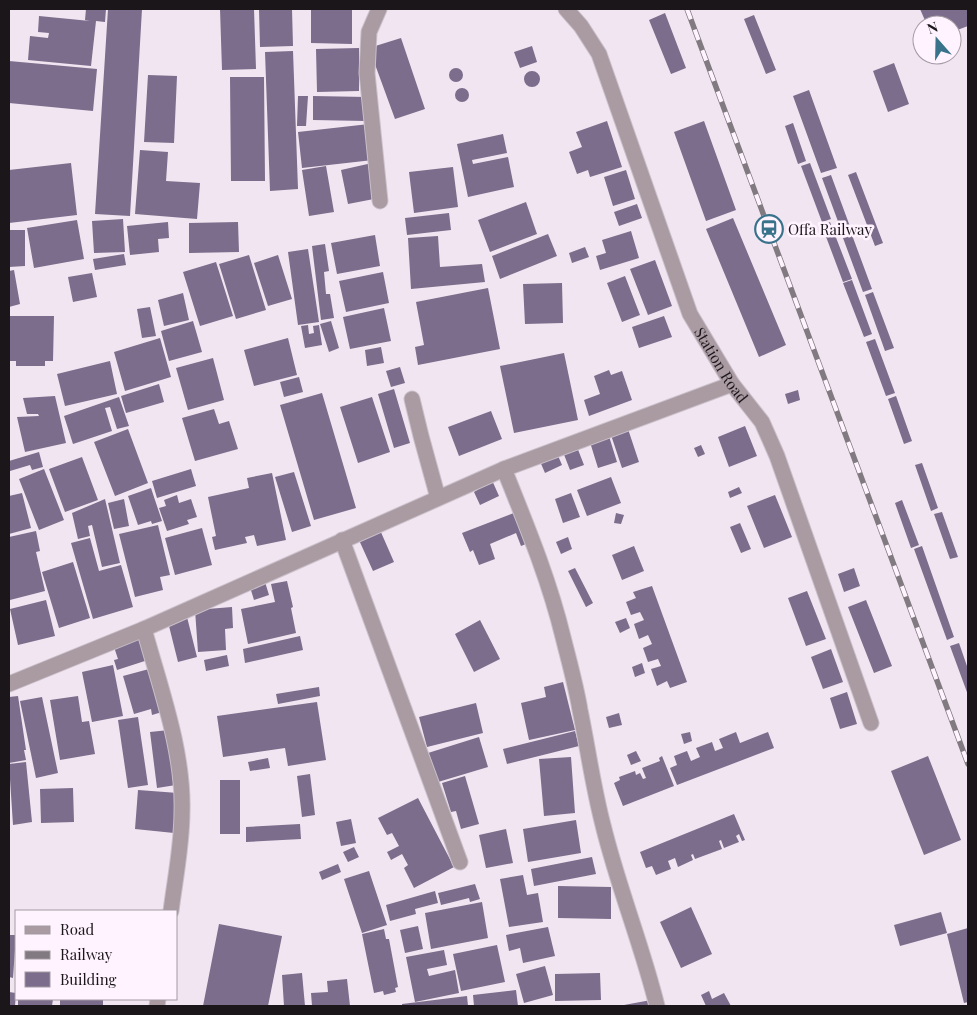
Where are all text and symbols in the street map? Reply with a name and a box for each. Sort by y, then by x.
north arrow [912,15,962,65]
text: N [924,17,940,38]
station icon: Offa Railway [754,214,784,244]
place label: Offa Railway [788,219,873,239]
street label: Station Road [690,323,753,407]
legend [15,910,178,1000]
text: Road [60,919,94,939]
text: Railway [60,944,113,964]
text: Building [60,969,117,989]

